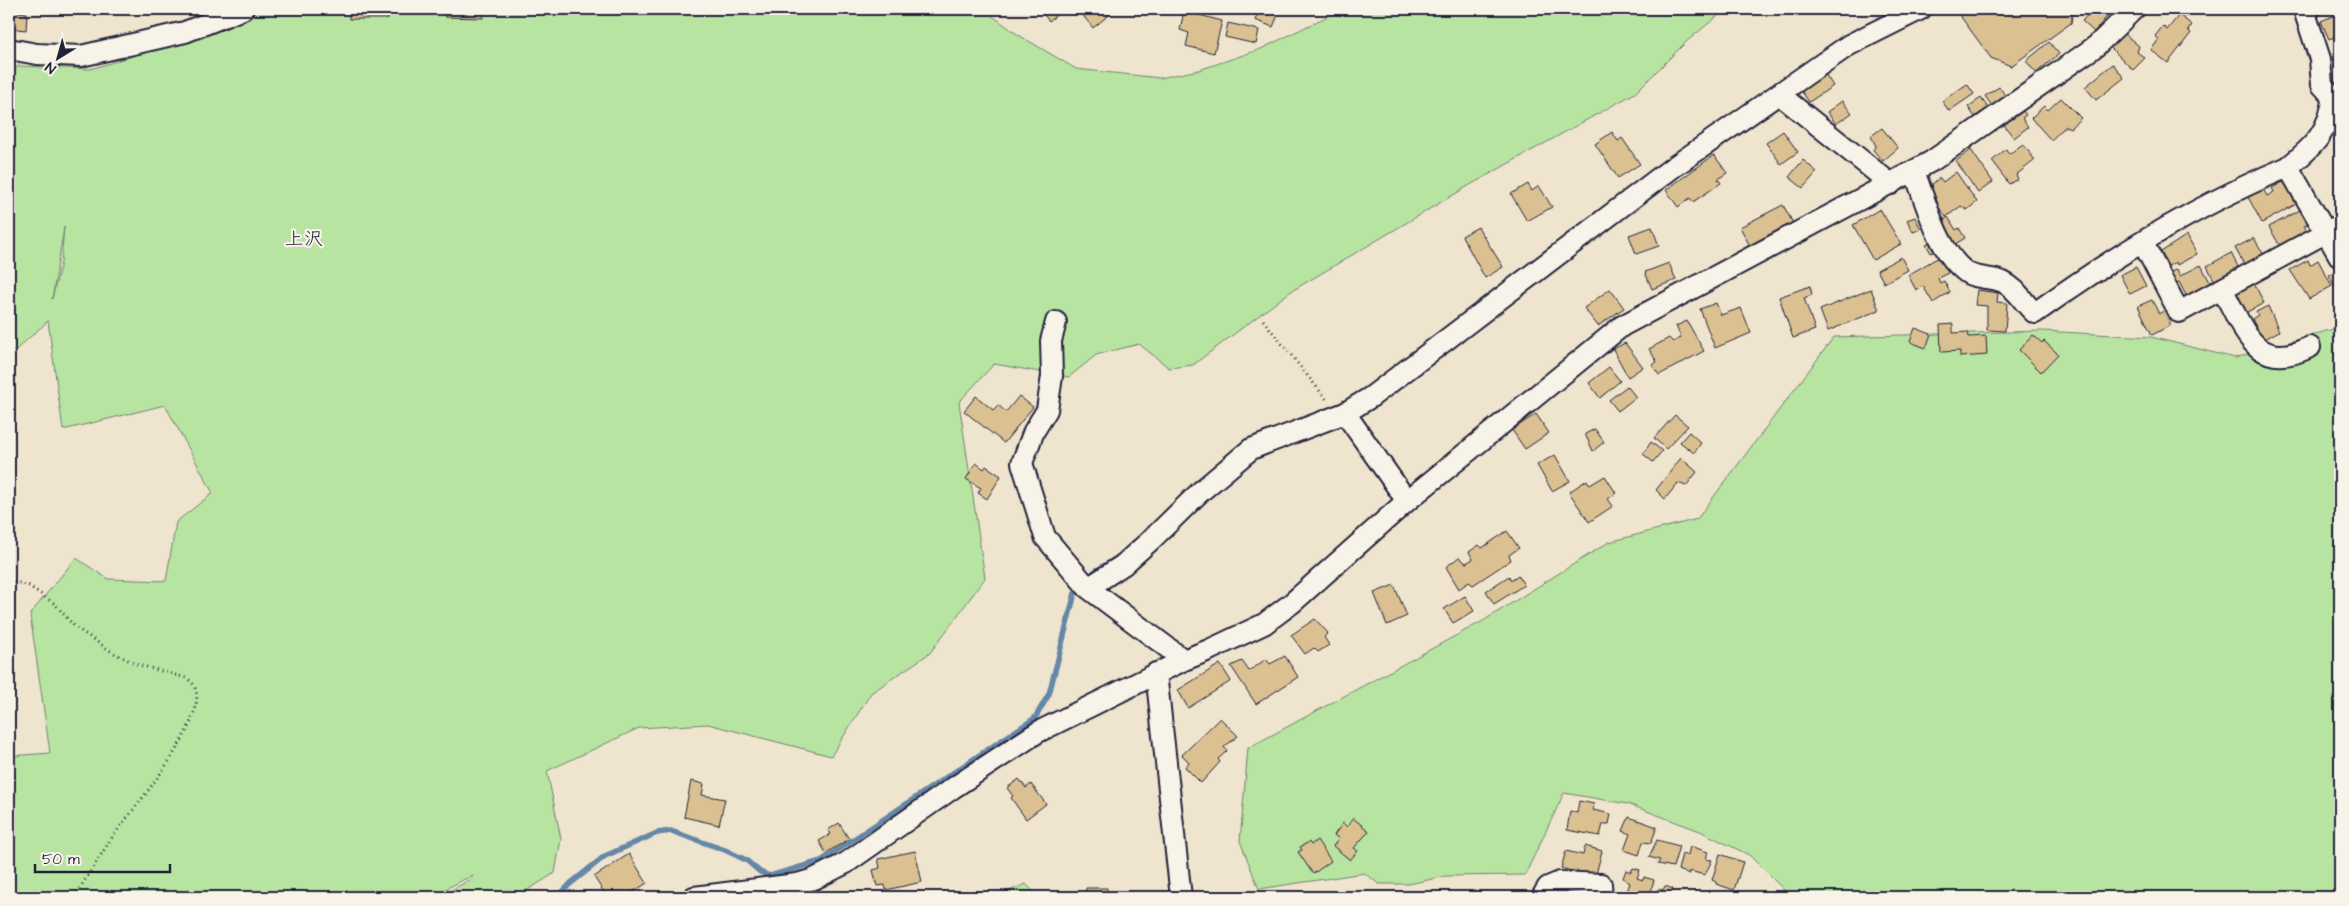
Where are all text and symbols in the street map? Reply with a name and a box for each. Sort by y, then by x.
north arrow [32,32,82,82]
text: N [41,57,60,78]
district label: 上沢 [285,226,323,253]
scale bar [35,841,170,873]
text: 50 m [42,849,80,870]

